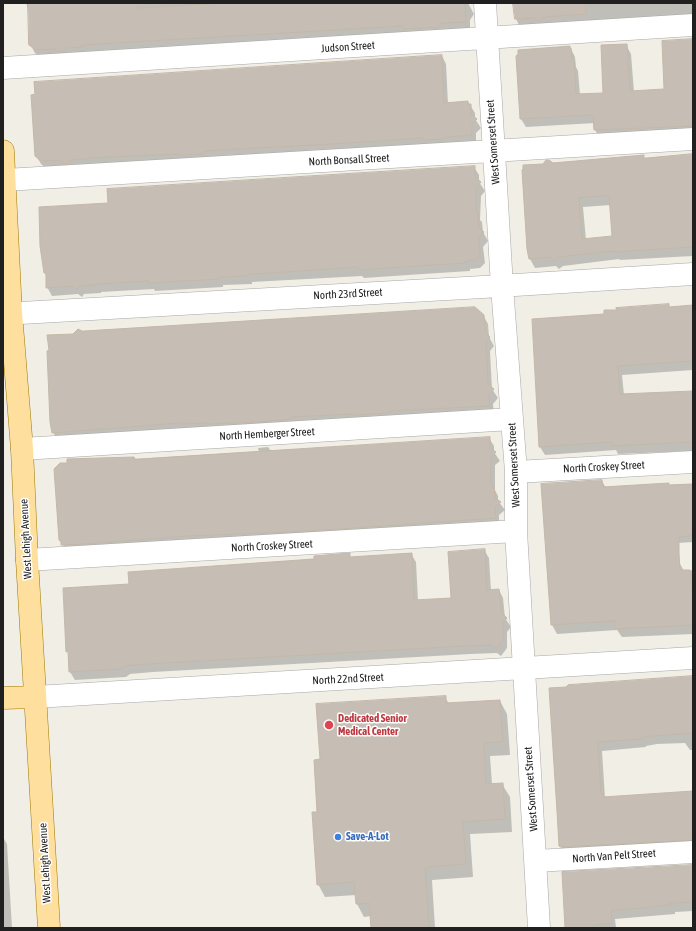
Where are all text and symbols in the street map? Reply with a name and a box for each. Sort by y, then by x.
street label: Judson Street [321,39,375,55]
street label: West Somerset Street [483,99,503,185]
street label: North Bonsall Street [308,151,390,169]
street label: North 23rd Street [313,286,383,302]
street label: West Somerset Street [505,422,523,508]
street label: North Hemberger Street [219,425,315,443]
street label: North Croskey Street [563,458,645,476]
street label: West Lehigh Avenue [17,499,35,579]
street label: North Croskey Street [231,537,313,555]
street label: North 22nd Street [312,671,384,687]
place label: Dedicated Senior Medical Center [338,712,407,738]
marker: Dedicated Senior Medical Center [323,719,335,731]
street label: West Somerset Street [521,746,541,832]
street label: West Lehigh Avenue [36,823,54,903]
place label: Save-A-Lot [346,830,389,844]
marker: Save-A-Lot [333,832,343,842]
street label: North Van Pelt Street [572,846,656,866]

